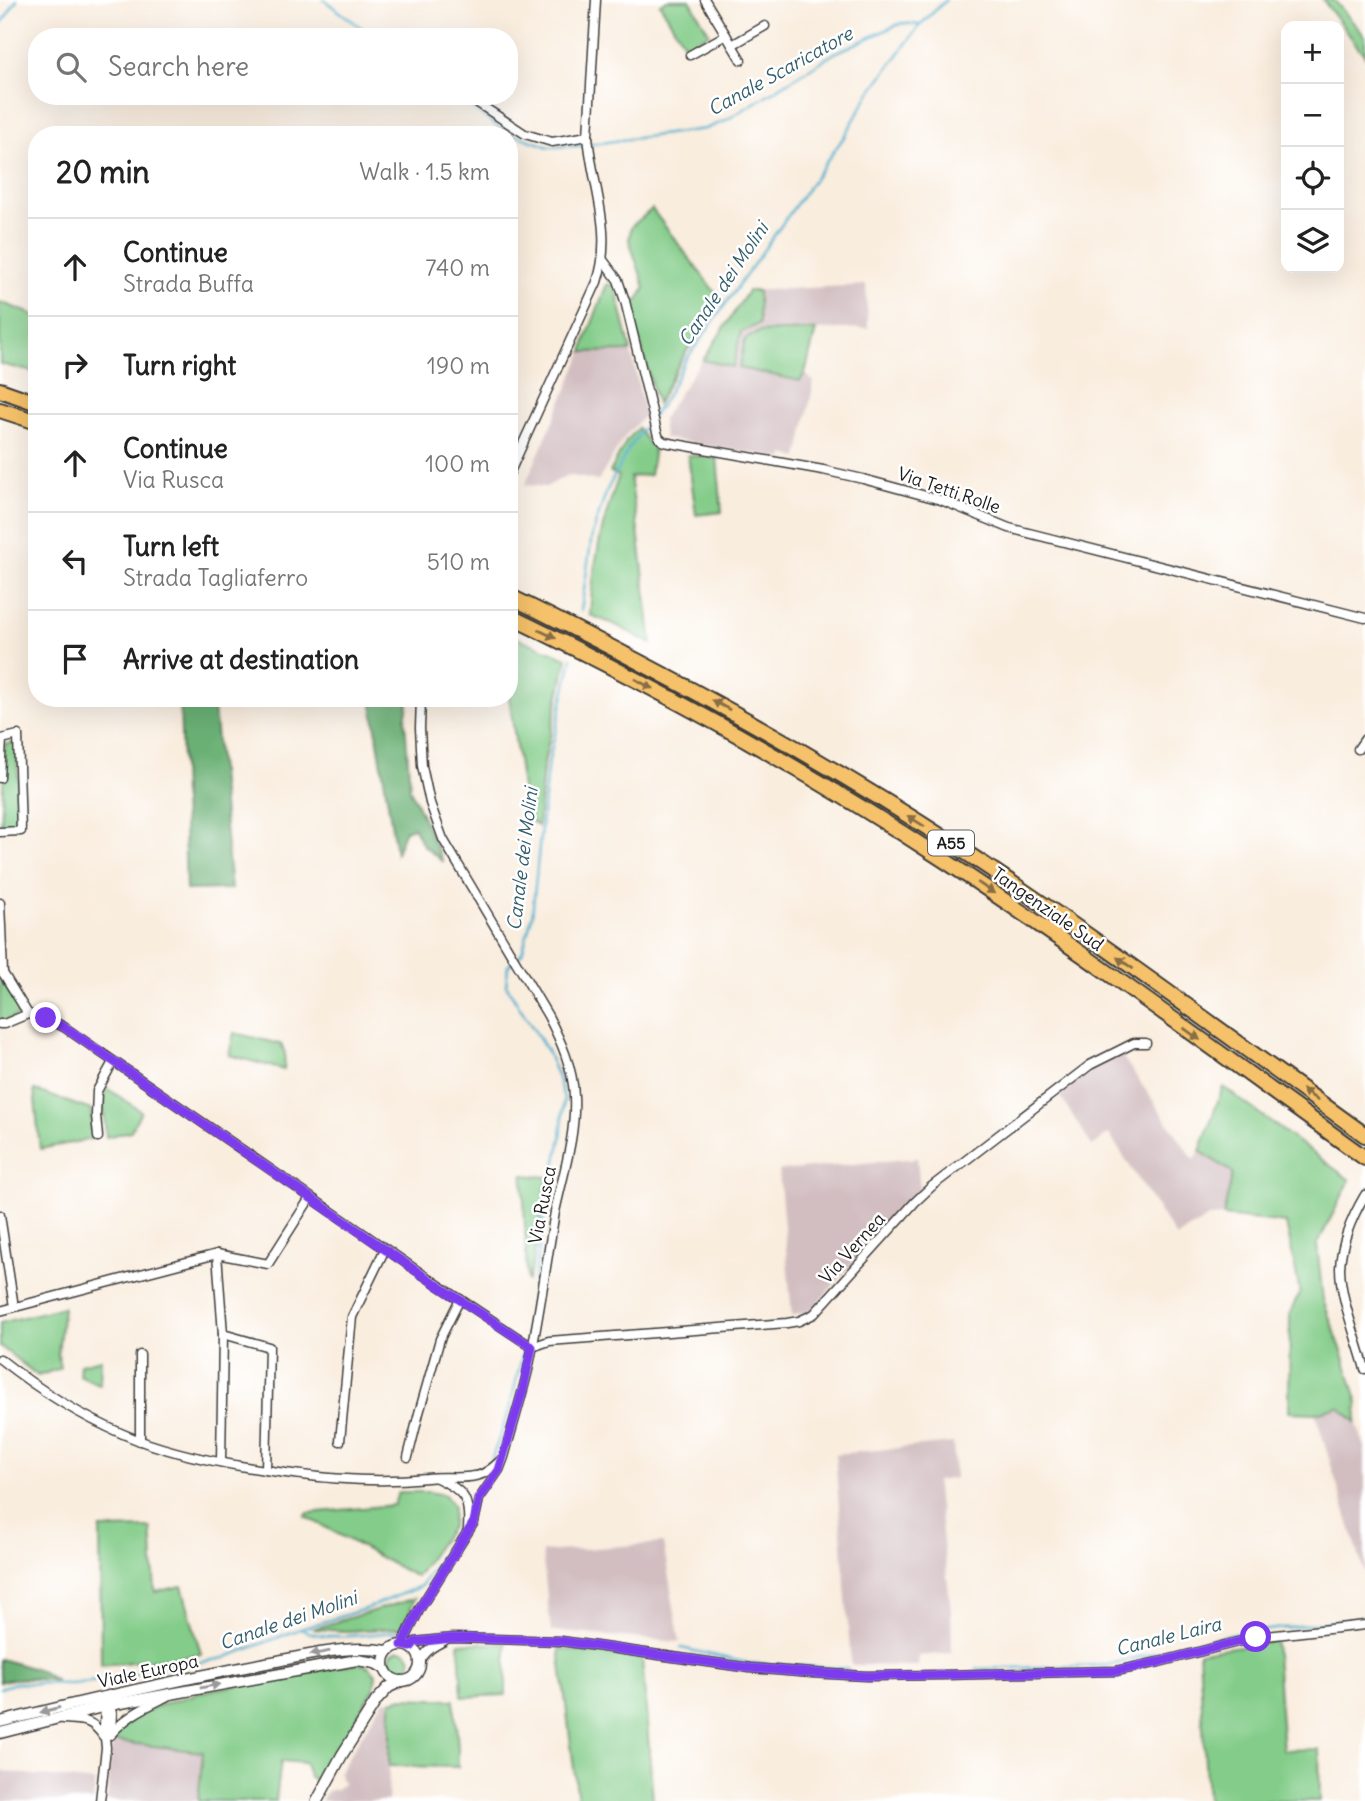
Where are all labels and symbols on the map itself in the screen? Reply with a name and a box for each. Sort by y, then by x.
water label: Canale Scaricatore [703,20,858,121]
water label: Canale dei Molini [673,215,775,350]
street label: Via Tetti Rolle [895,462,1003,518]
one-way arrow [537,629,557,640]
one-way arrow [634,678,654,690]
one-way arrow [711,699,730,711]
water label: Canale dei Molini [501,783,543,932]
one-way arrow [907,815,926,828]
road number: A55 [928,830,974,856]
street label: Tangenziale Sud [988,862,1109,956]
one-way arrow [976,882,996,895]
one-way arrow [1116,956,1134,970]
route end [30,1002,61,1033]
one-way arrow [1183,1026,1201,1040]
one-way arrow [1301,1088,1319,1102]
street label: Via Rusca [523,1164,561,1246]
street label: Via Vernea [814,1208,890,1288]
water label: Canale dei Molini [216,1584,363,1655]
water label: Canale Laira [1113,1611,1224,1661]
route start [1240,1621,1271,1652]
one-way arrow [309,1648,331,1659]
street label: Viale Europa [96,1649,200,1693]
one-way arrow [199,1681,221,1692]
one-way arrow [39,1705,61,1716]

